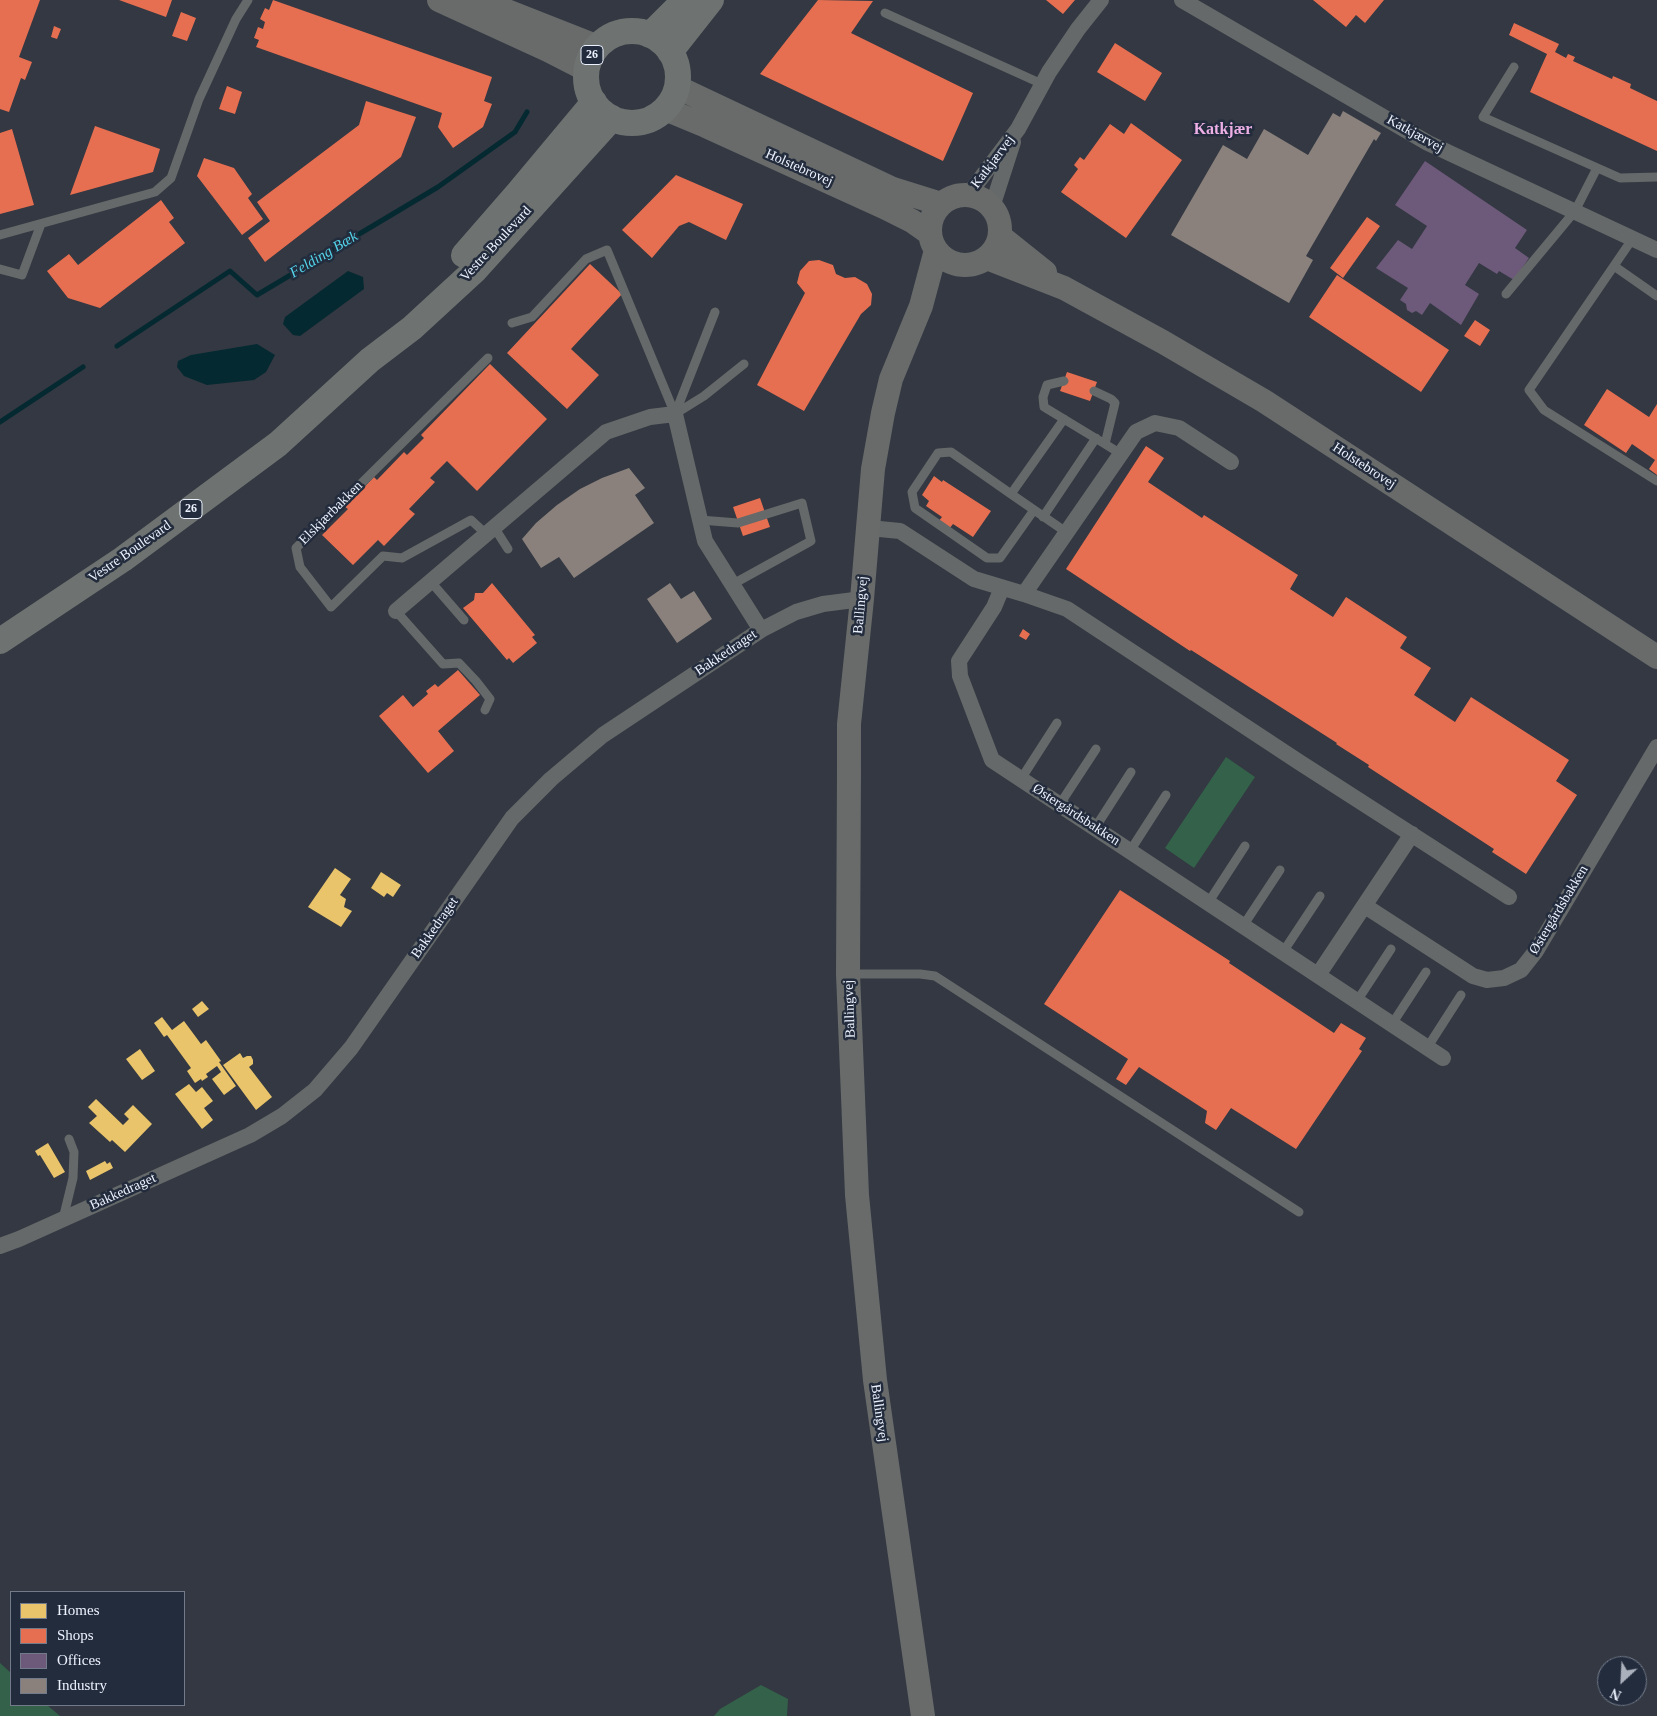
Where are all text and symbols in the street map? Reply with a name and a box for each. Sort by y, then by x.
road number: 26 [581,46,603,64]
street label: Katkjærvej [1384,112,1446,156]
district label: Katkjær [1194,120,1252,140]
street label: Katkjærvej [968,132,1018,192]
street label: Holstebrovej [763,146,835,190]
street label: Vestre Boulevard [457,203,535,285]
water label: Felding Bæk [287,228,361,282]
street label: Holstebrovej [1329,439,1399,493]
street label: Elskjærbakken [296,478,366,548]
road number: 26 [180,499,202,518]
street label: Vestre Boulevard [86,517,174,587]
street label: Ballingvej [850,575,872,635]
street label: Bakkedraget [692,626,760,680]
street label: Østergårdsbakken [1029,780,1123,850]
street label: Østergårdsbakken [1526,862,1592,958]
street label: Bakkedraget [408,894,462,962]
street label: Ballingvej [841,980,859,1038]
street label: Bakkedraget [87,1170,159,1214]
street label: Ballingvej [867,1383,891,1443]
legend [10,1591,185,1706]
text: Homes [57,1602,100,1618]
text: Shops [57,1627,94,1643]
text: Offices [57,1652,101,1668]
north arrow [1597,1656,1647,1706]
text: Industry [57,1677,107,1693]
text: N [1608,1685,1624,1703]

